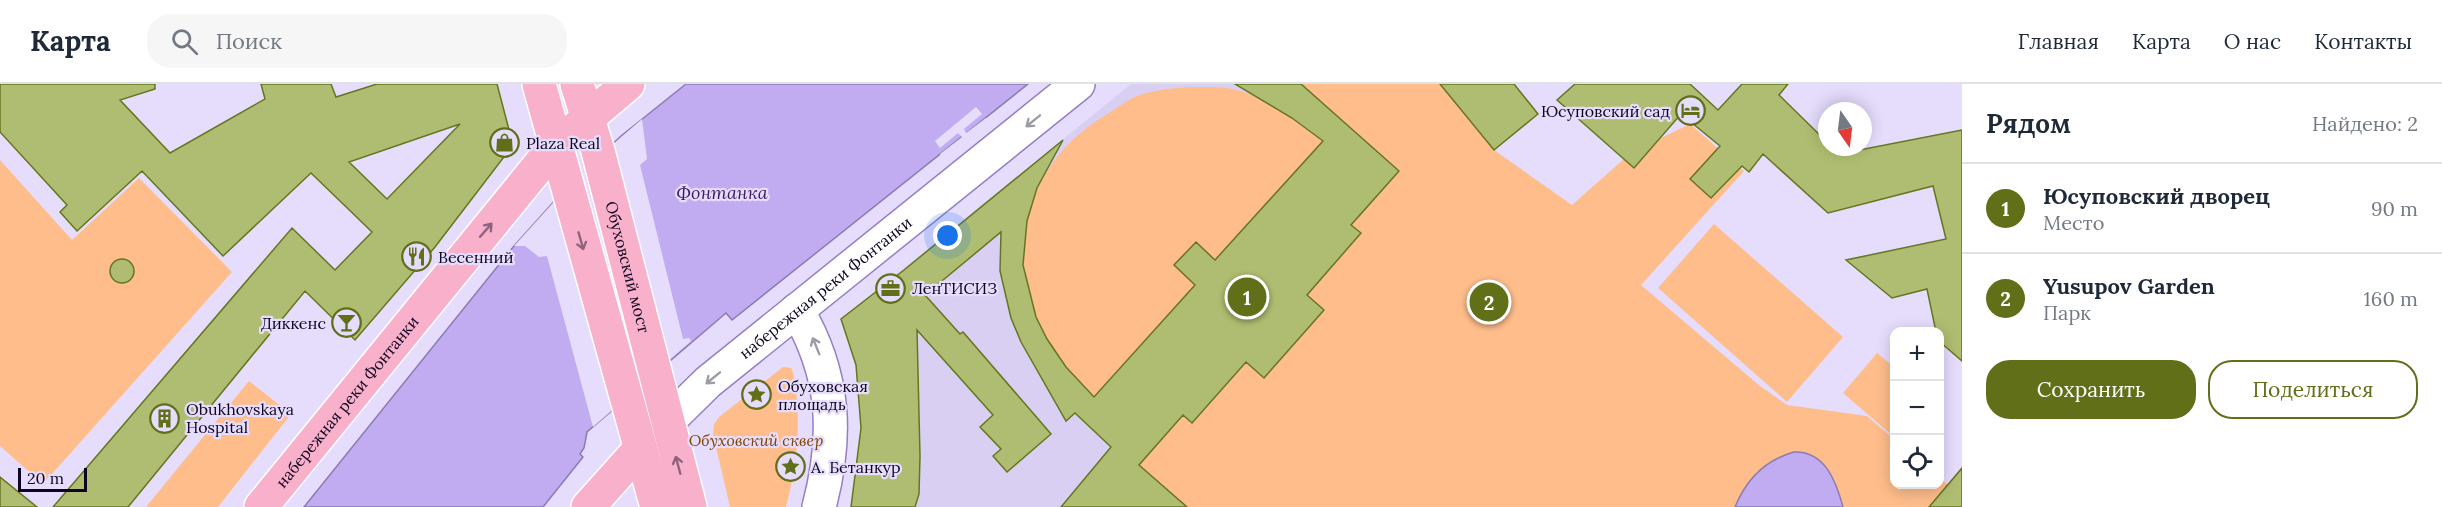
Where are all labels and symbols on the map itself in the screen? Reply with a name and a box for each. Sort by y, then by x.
hotel icon: Юсуповский сад [1675,95,1707,127]
place label: Юсуповский сад [1541,101,1671,121]
north arrow [1818,102,1872,156]
one-way arrow [1025,114,1041,127]
shop icon: Plaza Real [489,127,521,159]
place label: Plaza Real [526,133,600,153]
water label: Фонтанка [676,181,768,204]
street label: Обуховский мост [601,199,655,335]
street label: набережная реки Фонтанки [735,212,916,363]
your location [933,221,962,250]
one-way arrow [479,223,493,238]
one-way arrow [576,231,587,250]
restaurant icon: Весенний [401,241,433,273]
place label: Весенний [438,247,514,267]
office icon: ЛенТИСИЗ [875,272,907,304]
pin: 1 [1228,274,1266,320]
place label: ЛенТИСИЗ [912,278,997,298]
pin: 2 [1470,280,1508,324]
bar icon: Диккенс [331,307,363,339]
street label: набережная реки Фонтанки [271,312,423,491]
place label: Диккенс [261,313,326,333]
one-way arrow [810,338,821,356]
one-way arrow [705,371,721,384]
place label: Обуховская площадь [778,376,868,414]
place icon: Обуховская площадь [741,379,773,411]
place label: Obukhovskaya Hospital [186,399,294,437]
building icon: Obukhovskaya Hospital [149,402,181,434]
park label: Обуховский сквер [689,430,823,450]
place icon: А. Бетанкур [774,451,806,483]
one-way arrow [672,455,683,474]
place label: А. Бетанкур [810,457,901,477]
scale bar [18,465,87,492]

